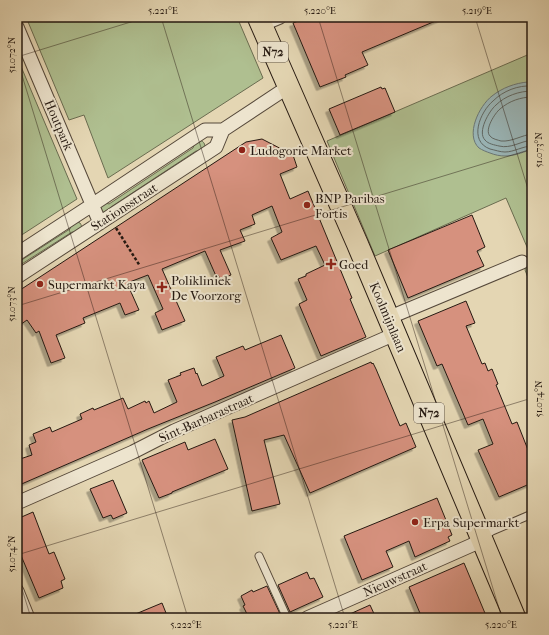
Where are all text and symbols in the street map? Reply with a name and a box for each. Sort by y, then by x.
text: 5.221°E [148,5,178,17]
text: 5.220°E [304,5,336,17]
text: 5.219°E [462,5,492,17]
text: 51.072°N [6,36,18,73]
road number: N72 [258,42,288,62]
street label: Houtpark [42,97,77,153]
text: 51.073°N [533,132,545,168]
place label: Ludogorie Market [250,143,352,158]
marker: Ludogorie Market [237,145,247,155]
street label: Stationsstraat [88,180,160,234]
place label: BNP Paribas Fortis [315,191,385,221]
marker: BNP Paribas Fortis [302,200,312,210]
place label: Goed [339,257,369,272]
marker: Goed [326,259,336,269]
place label: Polikliniek De Voorzorg [171,273,242,303]
place label: Supermarkt Kaya [48,277,147,292]
marker: Supermarkt Kaya [35,279,45,289]
street label: Koolmijnlaan [367,280,410,355]
marker: Polikliniek De Voorzorg [156,281,168,293]
text: 51.073°N [6,286,18,322]
text: 51.074°N [533,380,545,418]
street label: Sint-Barbarastraat [156,390,256,446]
road number: N72 [414,403,444,423]
place label: Erpa Supermarkt [423,515,520,530]
marker: Erpa Supermarkt [410,517,420,527]
text: 51.074°N [6,535,18,573]
street label: Nieuwstraat [361,558,430,600]
text: 5.222°E [170,619,202,631]
text: 5.221°E [328,619,358,631]
text: 5.220°E [485,619,517,631]

